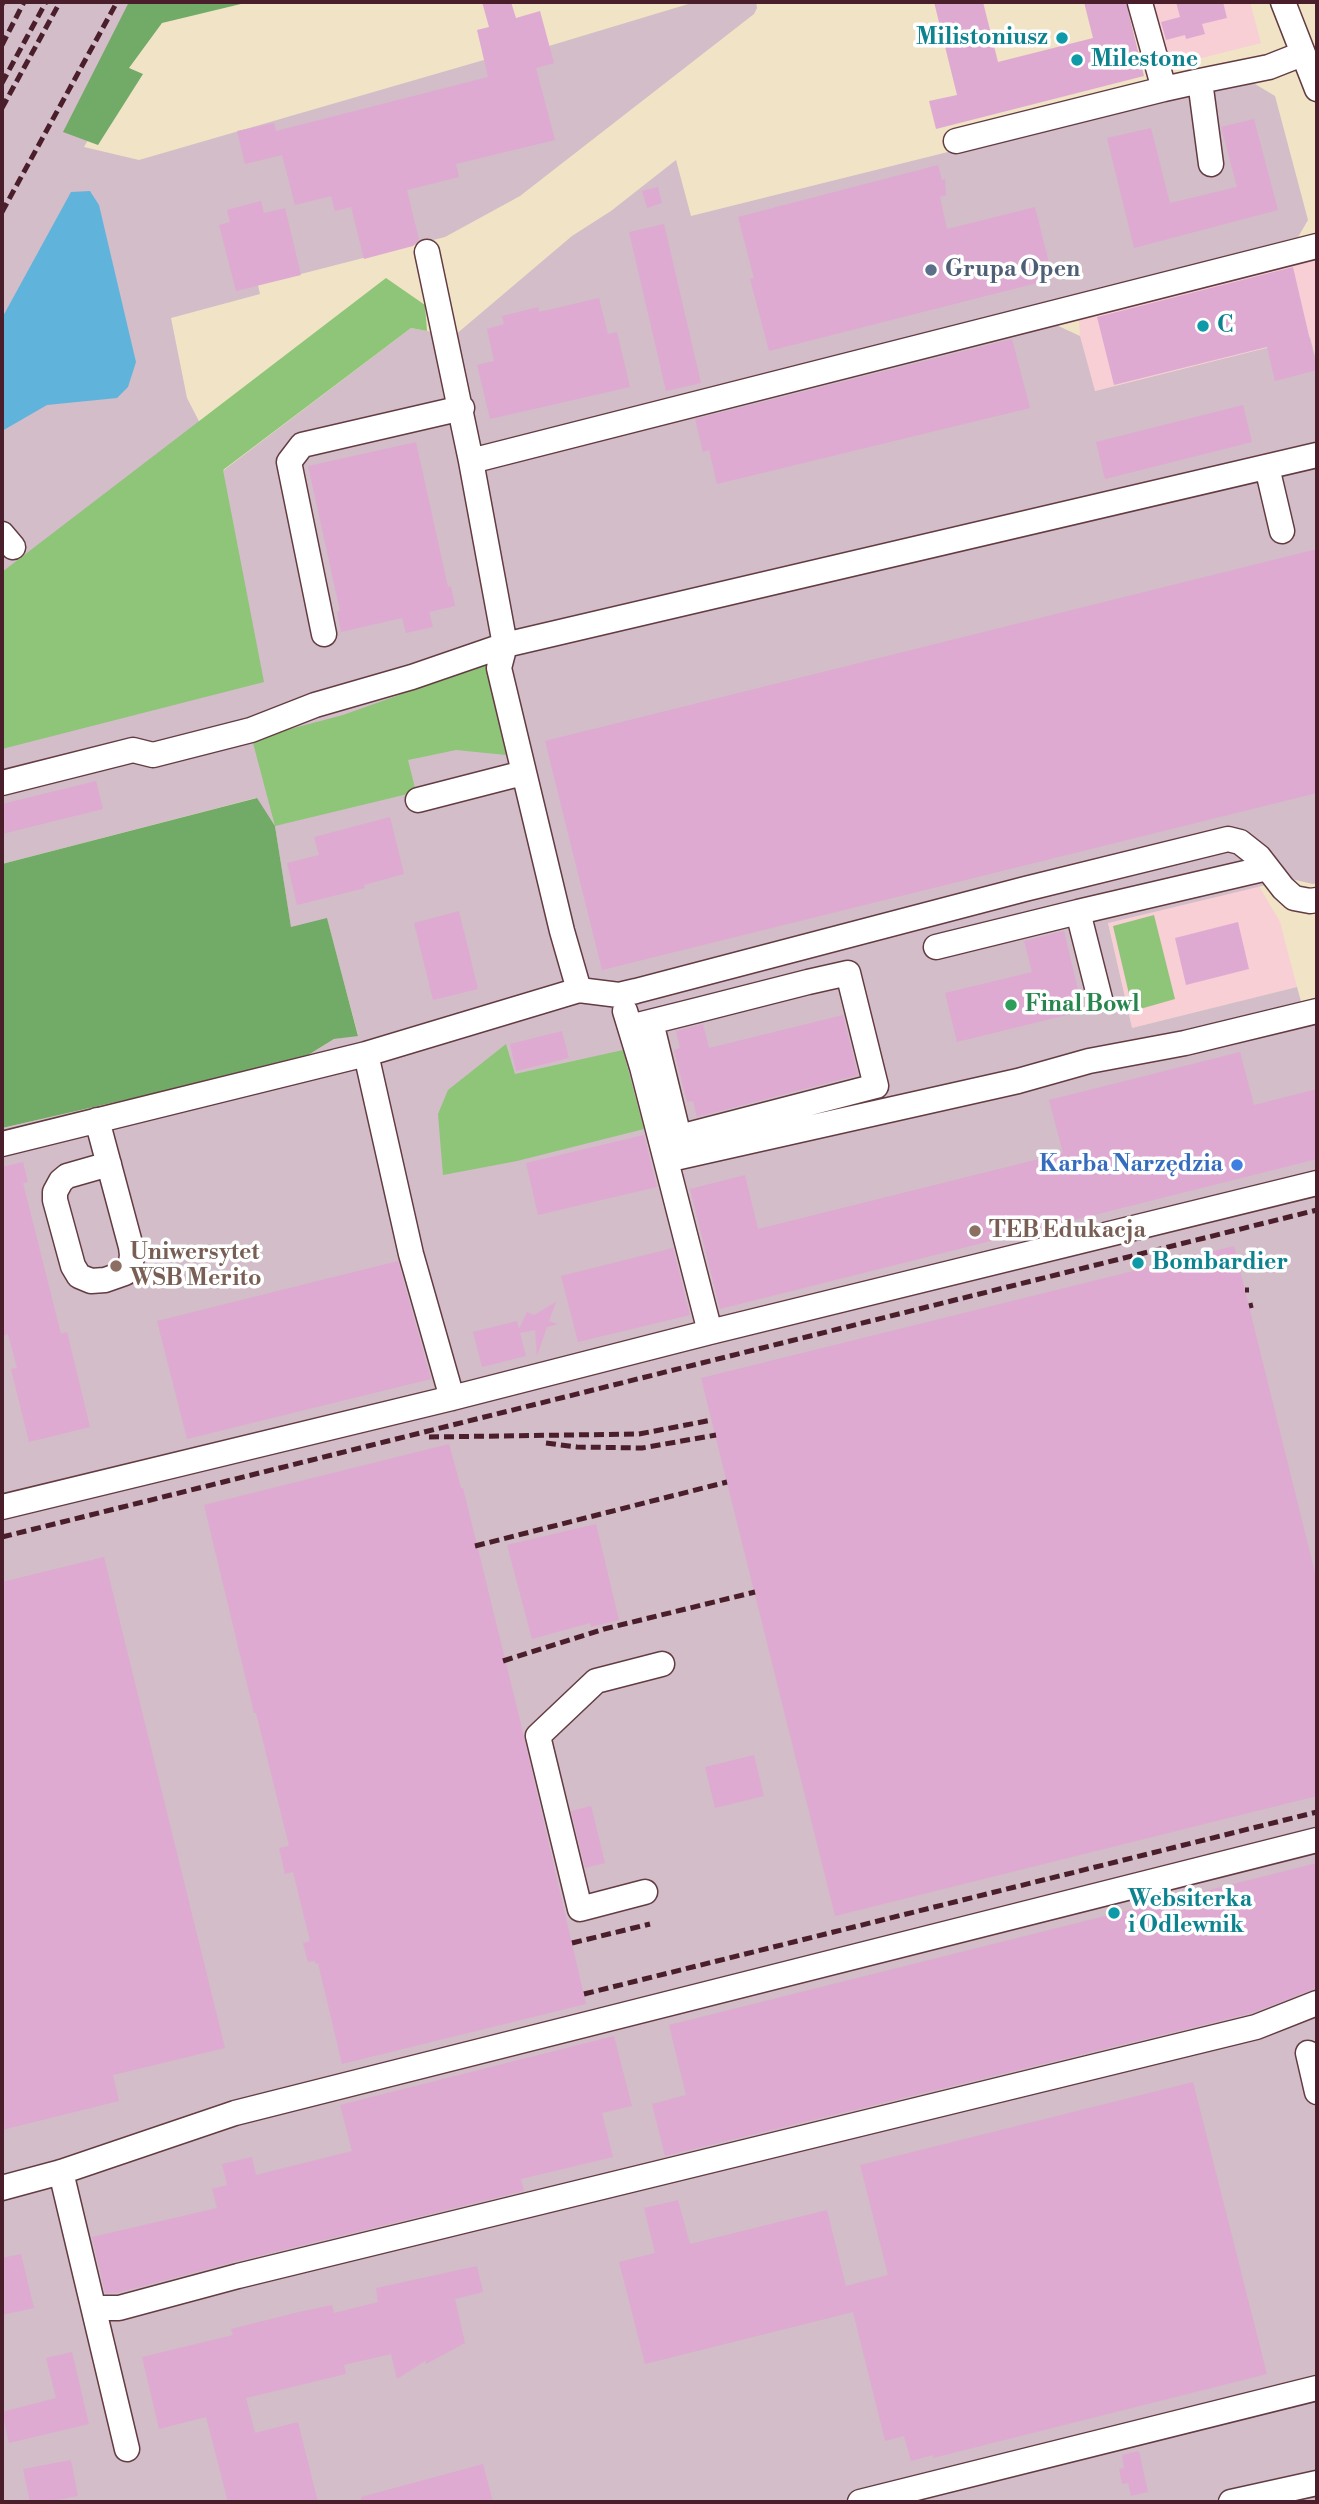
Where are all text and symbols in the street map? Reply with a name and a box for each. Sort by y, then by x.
place label: Milistoniusz [916,24,1048,52]
marker: Milistoniusz [1054,30,1070,46]
place label: Milestone [1091,46,1198,74]
marker: Milestone [1069,52,1085,68]
place label: Grupa Open [945,256,1080,284]
marker: Grupa Open [923,262,939,278]
place label: C [1217,312,1233,340]
marker: C [1195,318,1211,334]
place label: Final Bowl [1025,991,1140,1019]
marker: Final Bowl [1003,997,1019,1013]
place label: Karba Narzędzia [1039,1151,1223,1179]
marker: Karba Narzędzia [1229,1157,1245,1173]
place label: TEB Edukacja [989,1217,1146,1245]
marker: TEB Edukacja [967,1223,983,1239]
place label: Uniwersytet WSB Merito [130,1239,261,1293]
place label: Bombardier [1152,1249,1288,1277]
marker: Bombardier [1130,1255,1146,1271]
marker: Uniwersytet WSB Merito [108,1258,124,1274]
place label: Websiterka i Odlewnik [1128,1886,1252,1940]
marker: Websiterka i Odlewnik [1106,1905,1122,1921]

